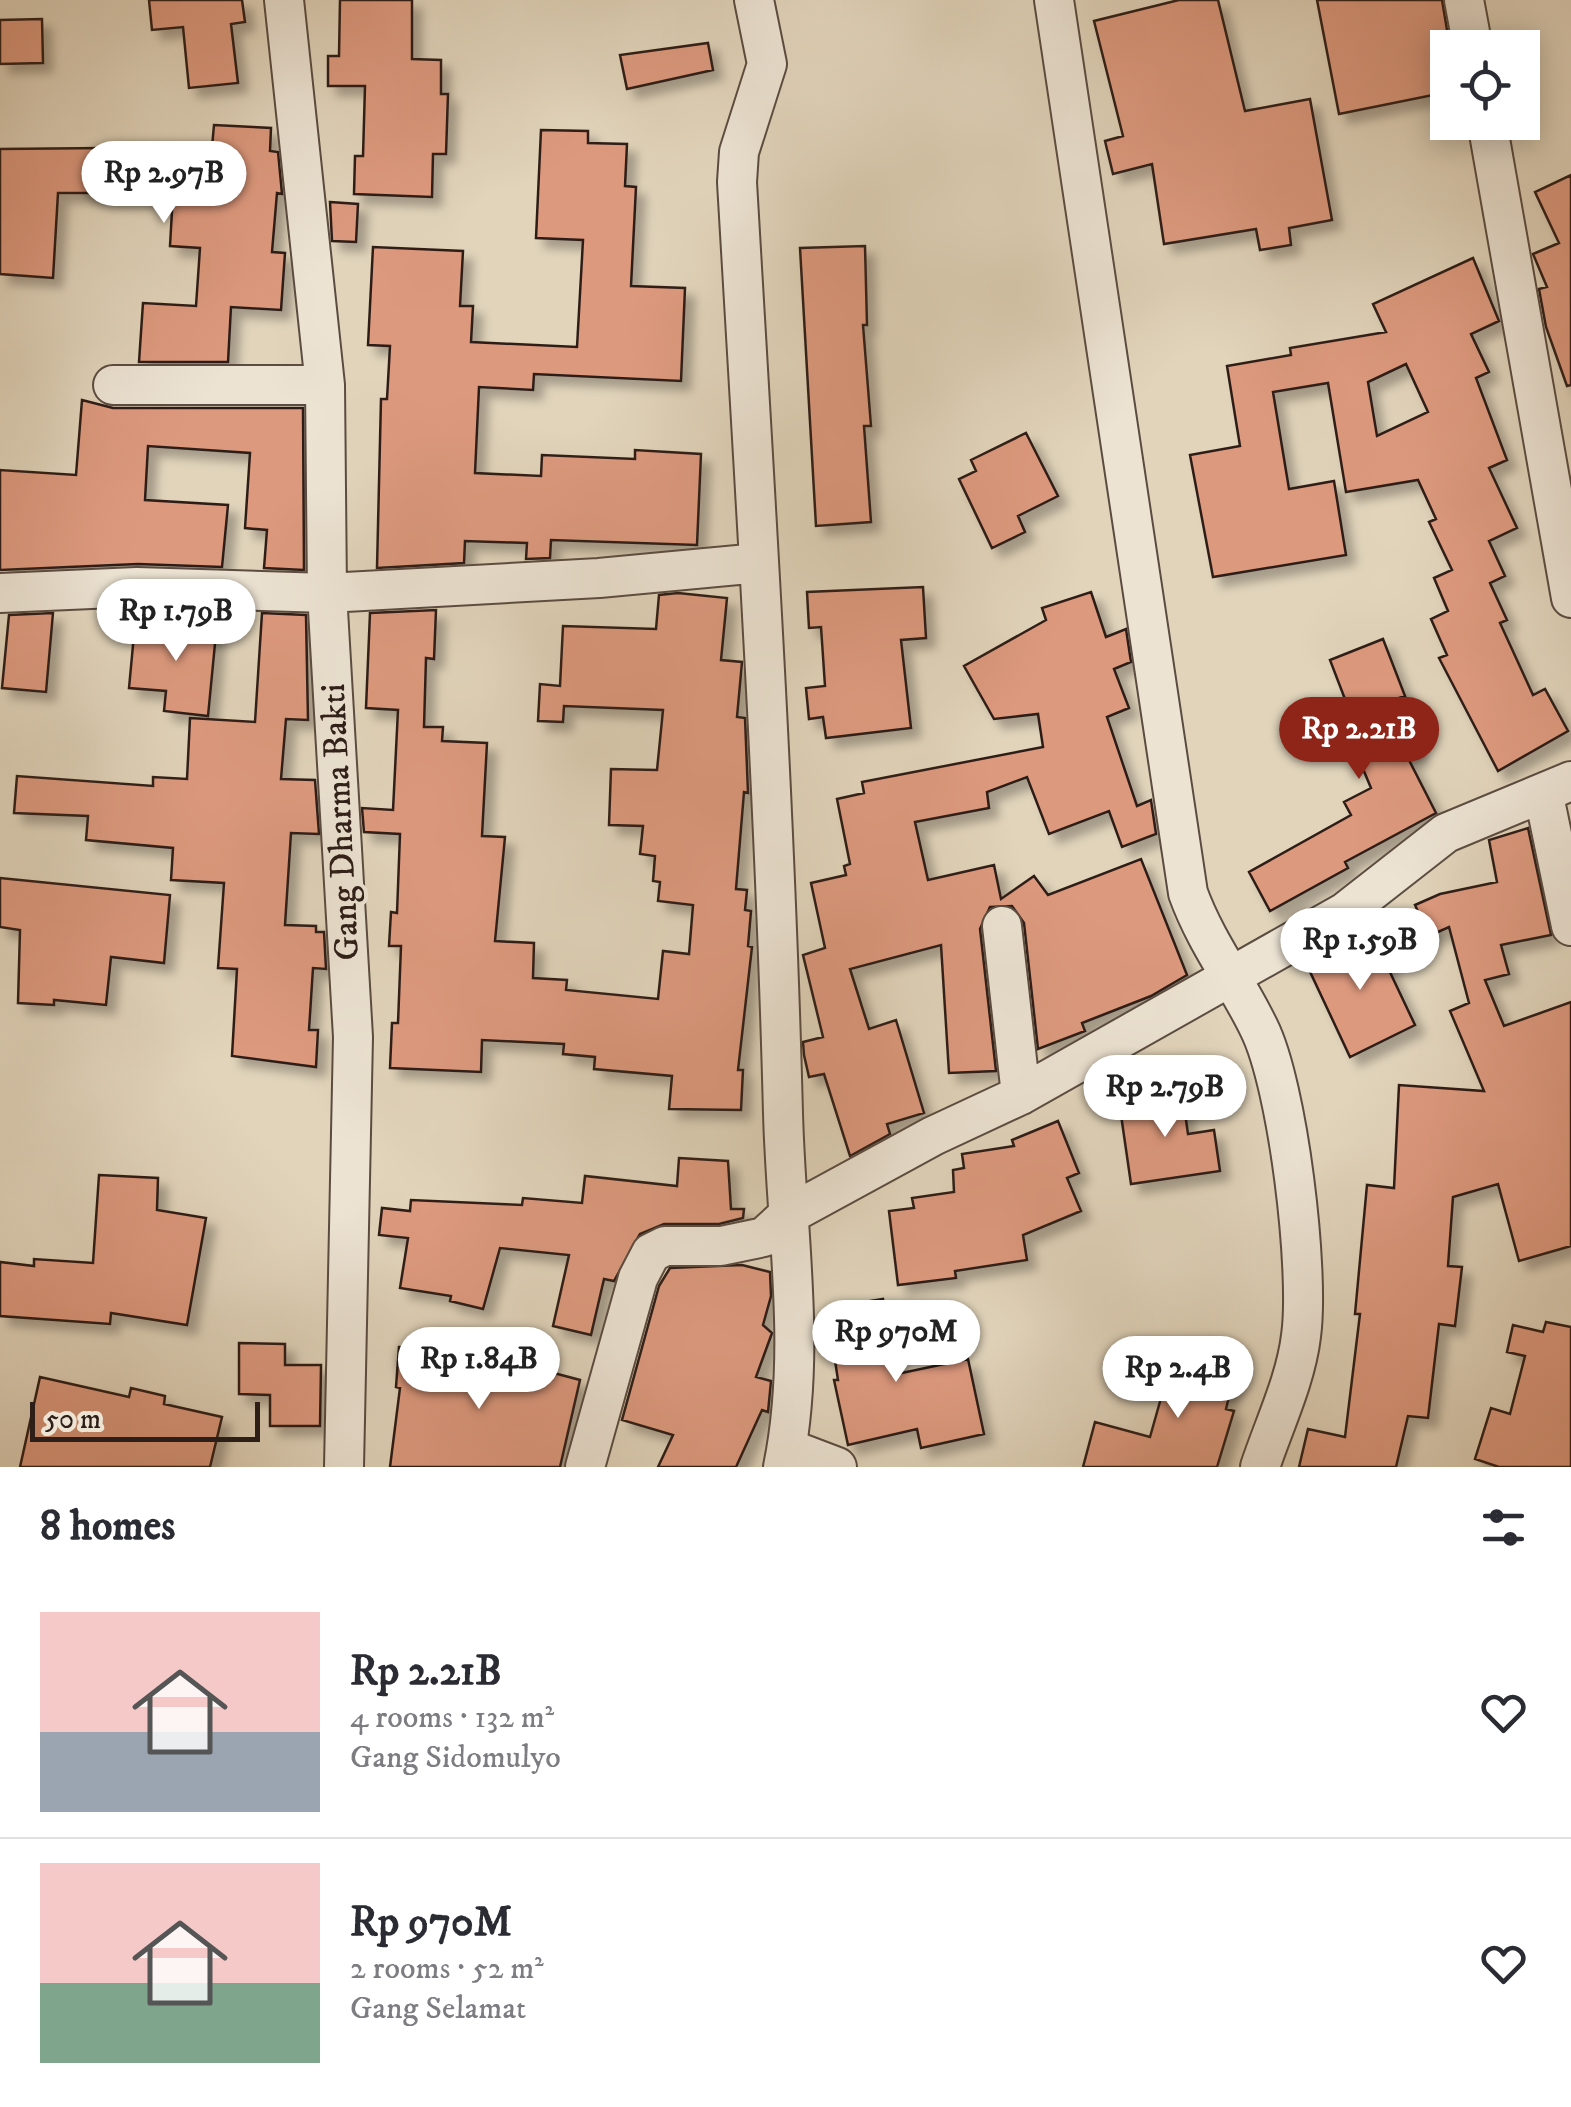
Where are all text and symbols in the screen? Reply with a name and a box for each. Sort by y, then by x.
map controls [1430,30,1540,140]
button: locate [1430,30,1540,140]
pin: Rp 2.97B [61,141,267,226]
text: Rp 2.97B [103,153,225,193]
pin: Rp 1.79B [73,579,279,664]
text: Rp 1.79B [119,591,233,631]
street label: Gang Dharma Bakti [312,682,370,962]
pin: Rp 2.21B [1256,697,1462,782]
text: Rp 2.21B [1301,709,1417,749]
pin: Rp 1.59B [1257,908,1463,993]
text: Rp 1.59B [1302,920,1418,960]
pin: Rp 2.79B [1062,1055,1268,1140]
text: Rp 2.79B [1105,1067,1225,1107]
pin: Rp 970M [804,1300,988,1385]
text: Rp 970M [834,1312,958,1352]
pin: Rp 1.84B [376,1327,582,1412]
pin: Rp 2.4B [1086,1336,1270,1421]
text: Rp 1.84B [420,1339,538,1379]
text: Rp 2.4B [1125,1348,1231,1388]
scale bar [30,1397,260,1442]
text: 50 m [45,1402,101,1437]
icon: filters [1476,1500,1531,1555]
text: 8 homes [40,1501,175,1553]
text: Rp 2.21B [350,1646,502,1698]
icon: home [120,1652,240,1772]
icon: heart [1476,1685,1531,1740]
text: 4 rooms · 132 m² [350,1698,554,1738]
text: Gang Sidomulyo [350,1738,561,1778]
text: Rp 970M [350,1897,512,1949]
icon: home [120,1903,240,2023]
icon: heart [1476,1936,1531,1991]
text: 2 rooms · 52 m² [350,1949,544,1989]
text: Gang Selamat [350,1989,526,2029]

